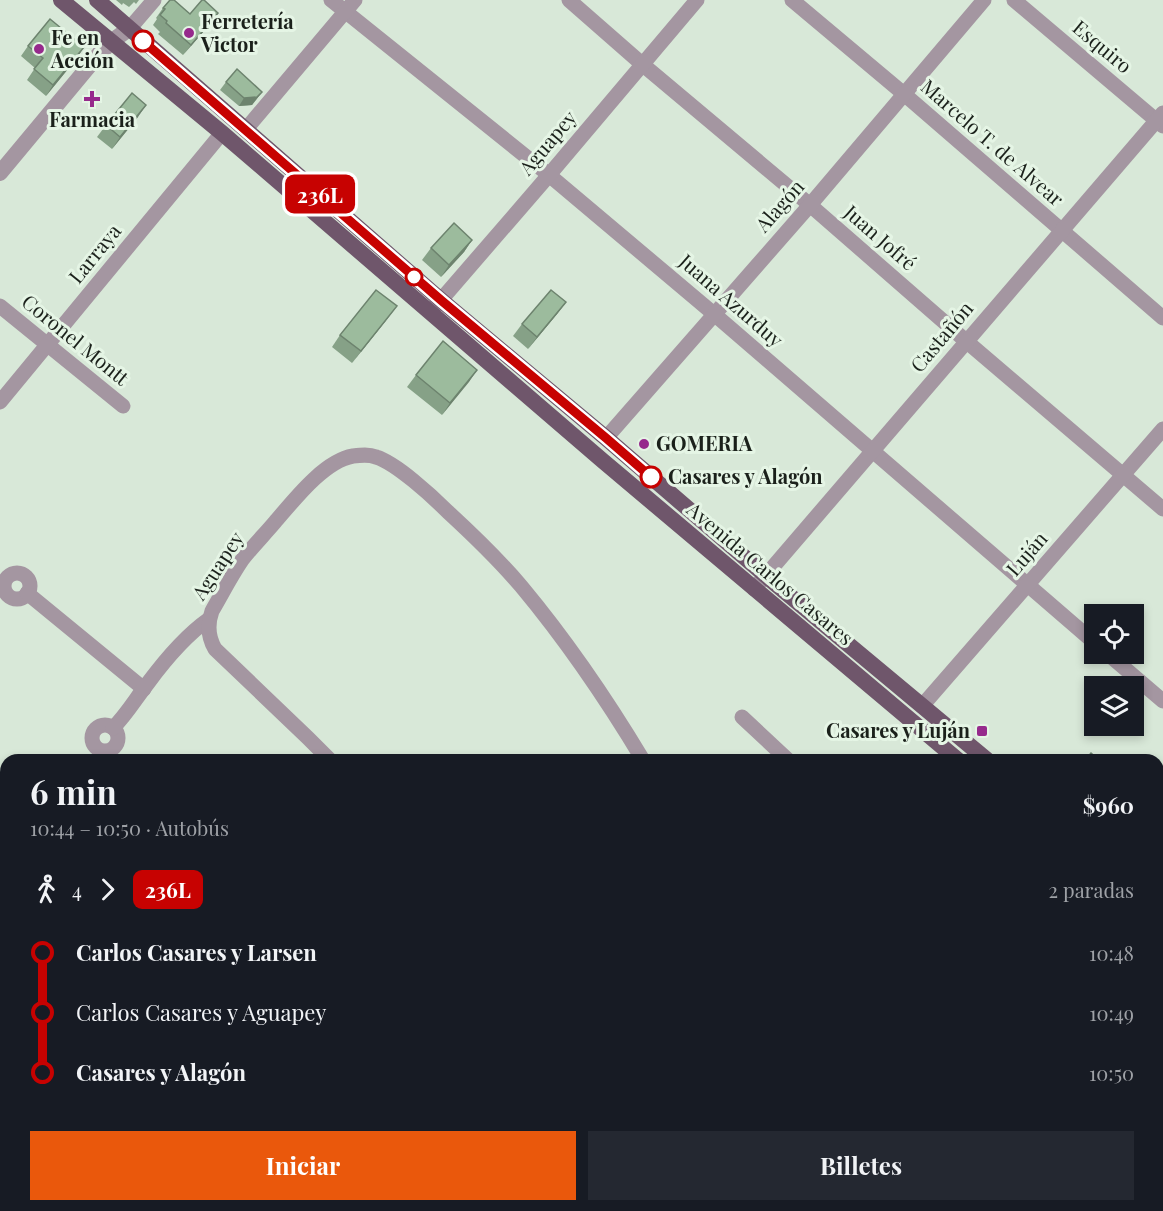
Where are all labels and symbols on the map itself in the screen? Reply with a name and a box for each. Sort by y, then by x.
place label: Ferretería Victor [200,7,294,57]
street label: Esquiro [1068,13,1138,78]
place label: Fe en Acción [50,23,115,73]
marker: Ferretería Victor [182,26,196,40]
unlabelled marker [132,30,154,52]
marker: Fe en Acción [32,42,46,56]
street label: Marcelo T. de Alvear [916,72,1070,211]
marker: Farmacia [85,92,99,106]
street label: Aguapey [511,104,582,181]
place label: Farmacia [49,105,136,132]
street label: Alagón [748,173,809,238]
line badge: 236L [278,174,362,214]
street label: Juan Jofré [838,197,923,276]
street label: Larraya [62,218,126,288]
street label: Juana Azurduy [674,247,790,352]
unlabelled marker [405,268,423,286]
street label: Coronel Montt [17,287,136,391]
street label: Castañón [903,295,978,377]
place label: GOMERIA [656,429,753,456]
marker: GOMERIA [637,437,651,451]
place label: Casares y Alagón [668,462,823,489]
marker: Casares y Alagón [640,466,662,488]
street label: Avenida Carlos Casares [681,495,860,650]
street label: Luján [999,525,1053,581]
street label: Aguapey [184,526,249,605]
place label: Casares y Luján [826,716,971,743]
marker: Casares y Luján [975,724,989,738]

